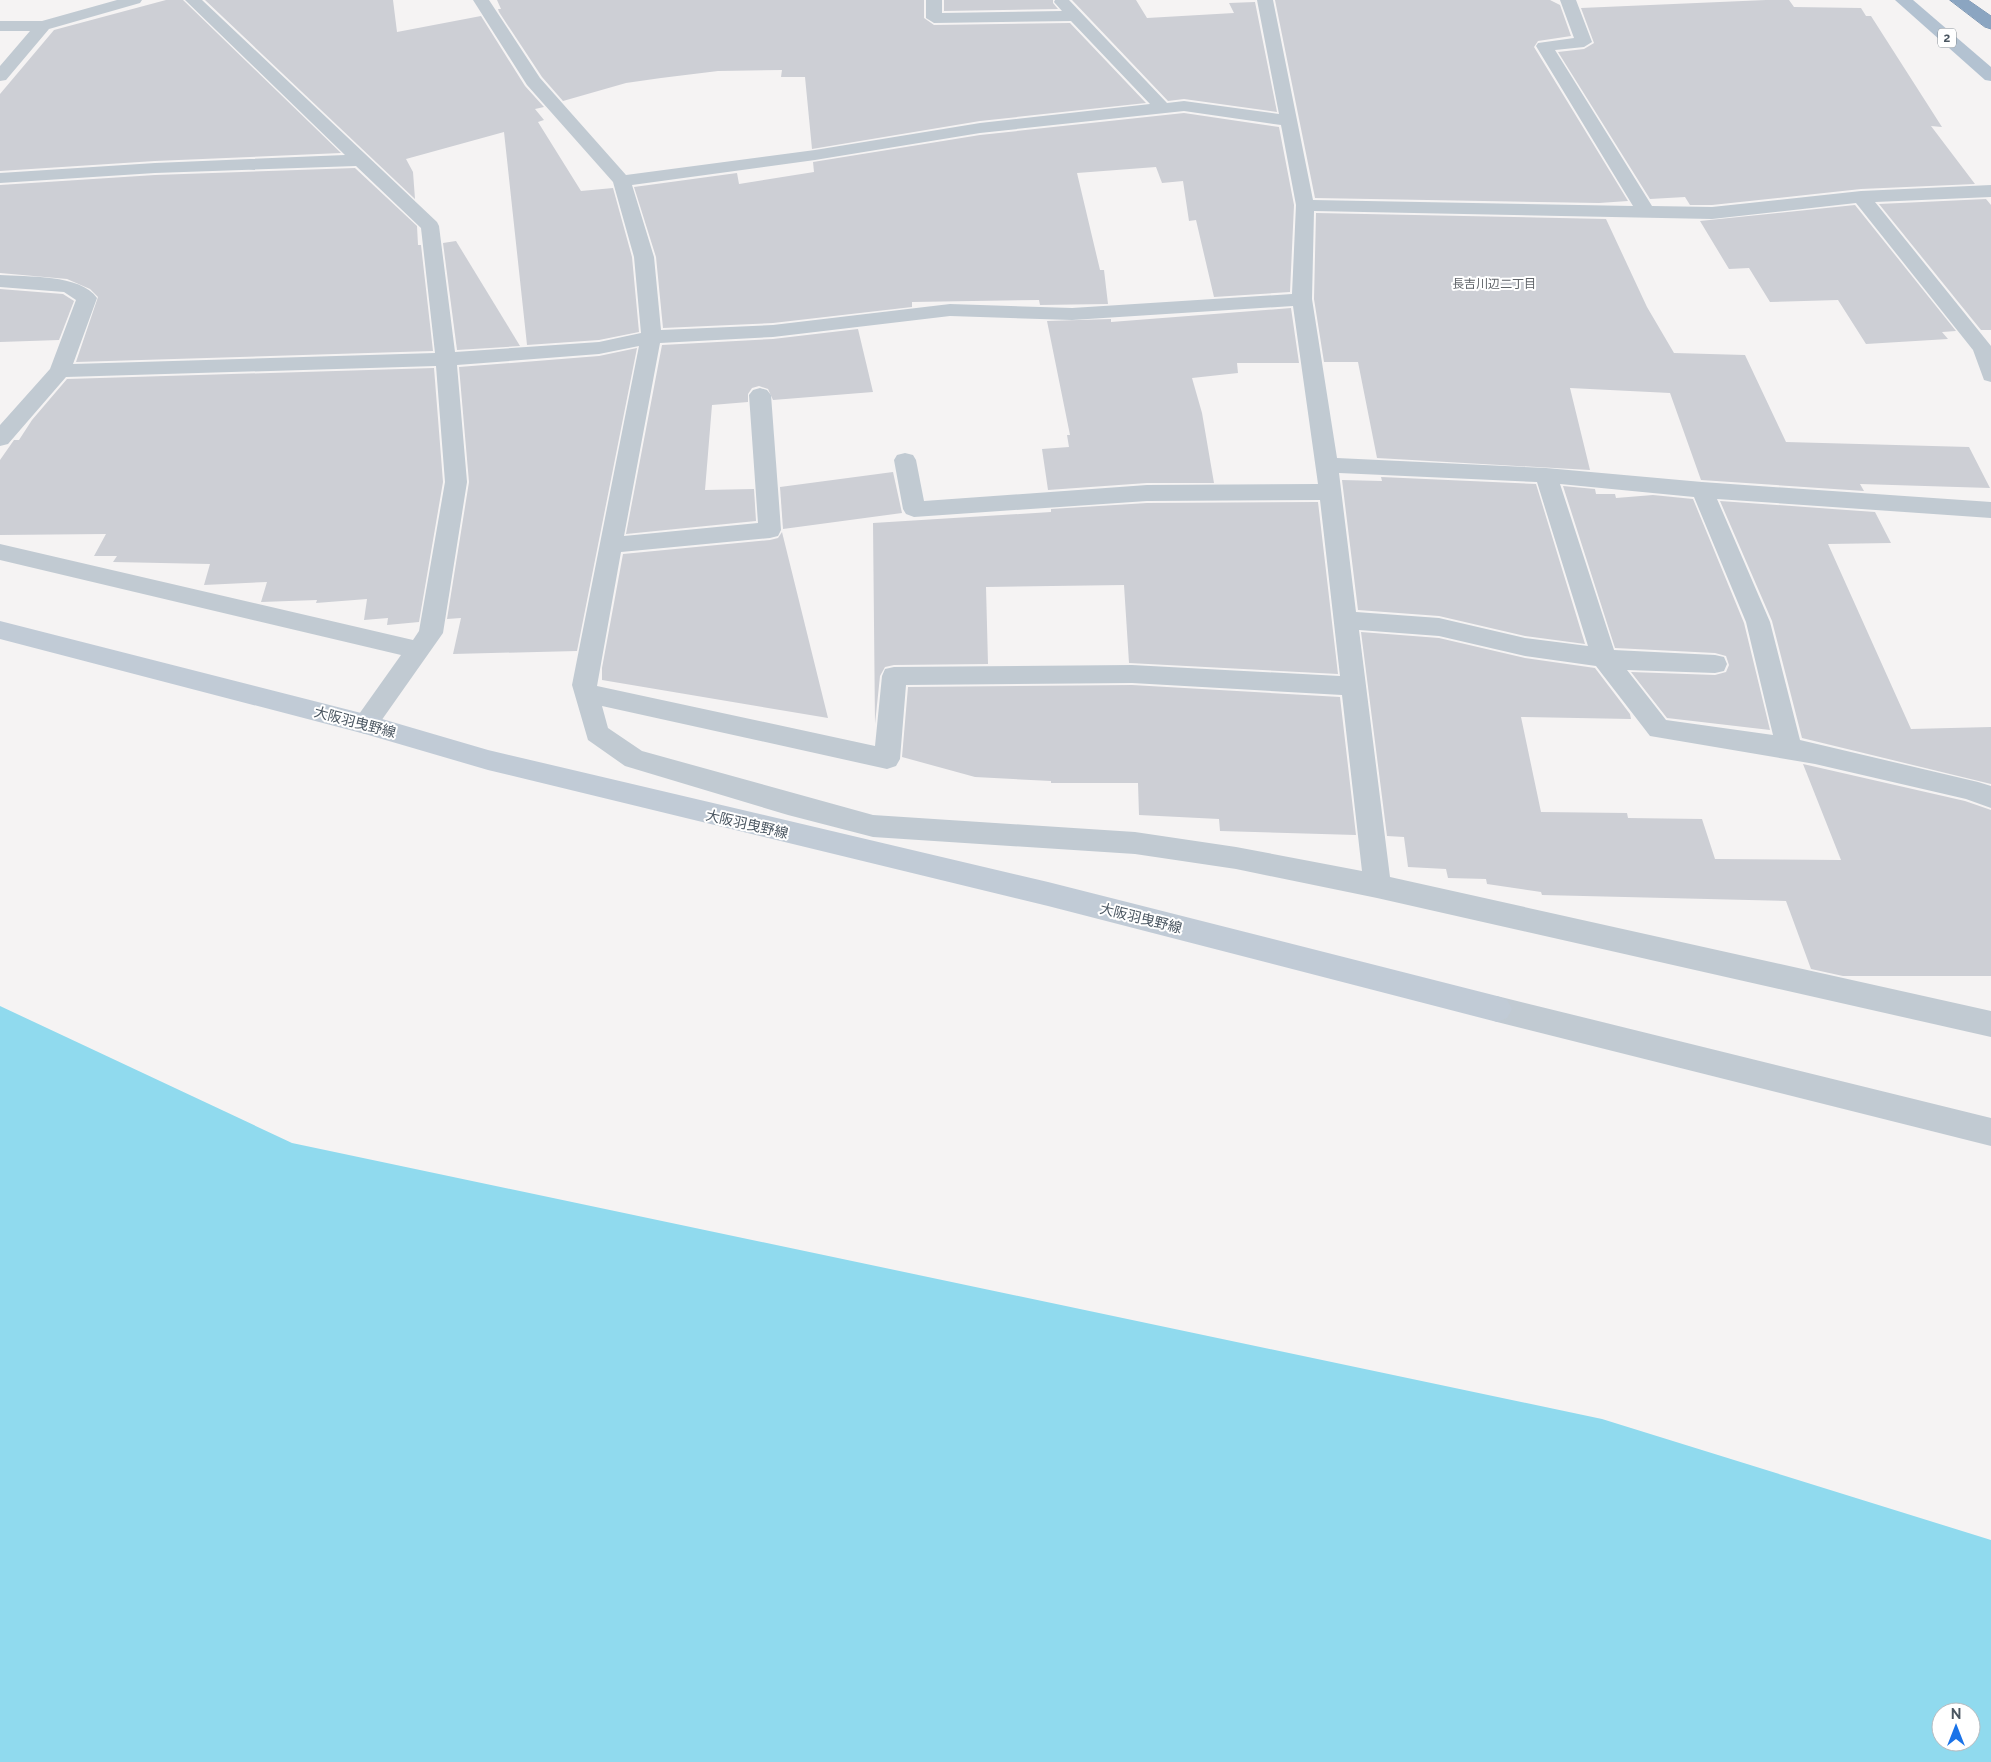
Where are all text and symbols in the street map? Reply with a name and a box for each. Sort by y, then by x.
road number: 2 [1938,28,1956,48]
district label: 長吉川辺二丁目 [1452,277,1536,291]
street label: 大阪羽曳野線 [312,703,398,741]
street label: 大阪羽曳野線 [704,807,790,841]
street label: 大阪羽曳野線 [1098,900,1184,936]
north arrow [1931,1702,1981,1752]
text: N [1951,1706,1961,1722]

